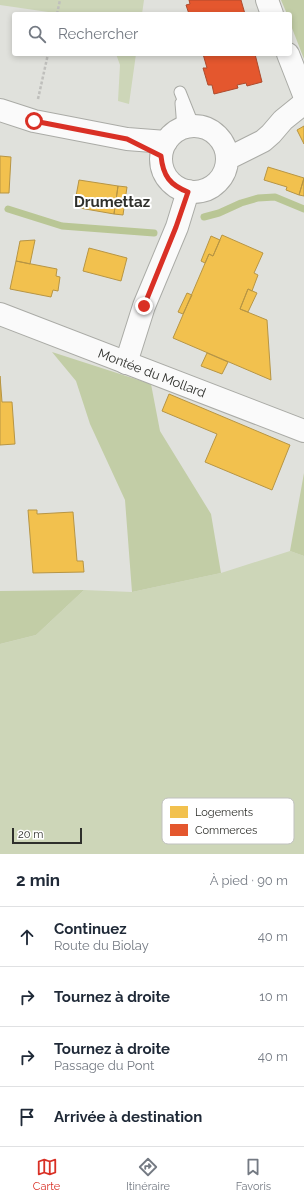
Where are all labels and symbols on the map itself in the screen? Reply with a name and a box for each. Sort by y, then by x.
route start [25,112,43,130]
district label: Drumettaz [74,193,150,211]
route end [135,297,153,315]
street label: Montée du Mollard [96,345,208,401]
legend [162,798,294,844]
text: Logements [195,806,253,819]
text: Commerces [195,824,257,837]
scale bar [12,826,82,845]

